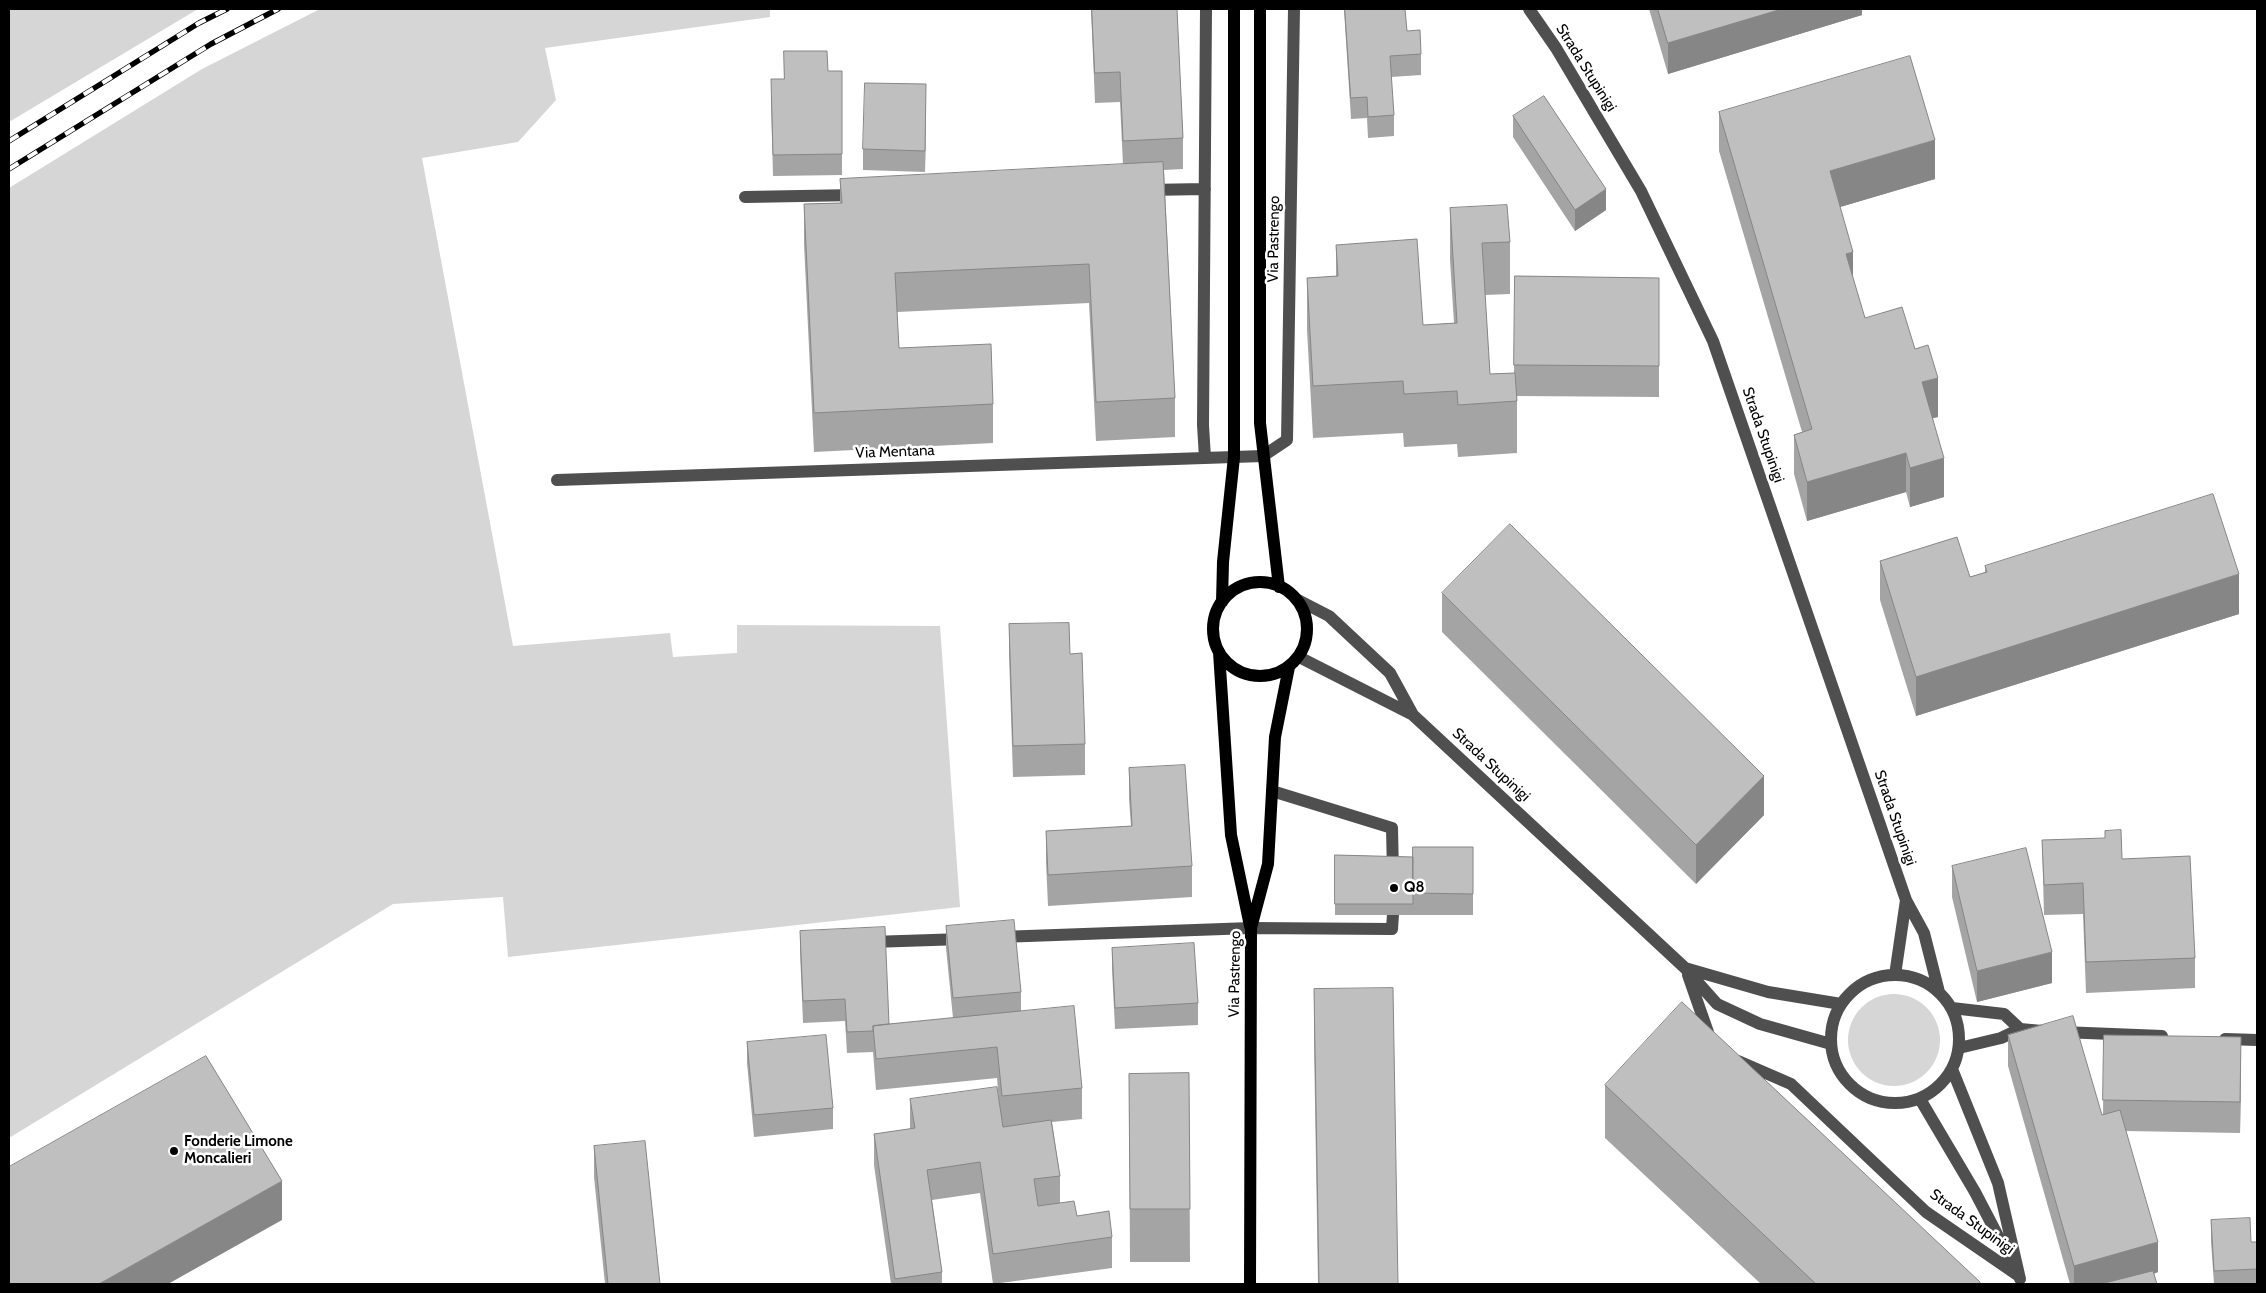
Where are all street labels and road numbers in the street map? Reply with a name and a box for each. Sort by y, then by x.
street label: Strada Stupinigi [1552,21,1620,115]
street label: Via Pastrengo [1264,195,1284,283]
street label: Strada Stupinigi [1738,385,1788,485]
street label: Via Mentana [855,442,935,462]
street label: Strada Stupinigi [1448,724,1534,806]
street label: Strada Stupinigi [1870,768,1920,868]
street label: Via Pastrengo [1225,930,1245,1018]
street label: Strada Stupinigi [1926,1185,2018,1259]

